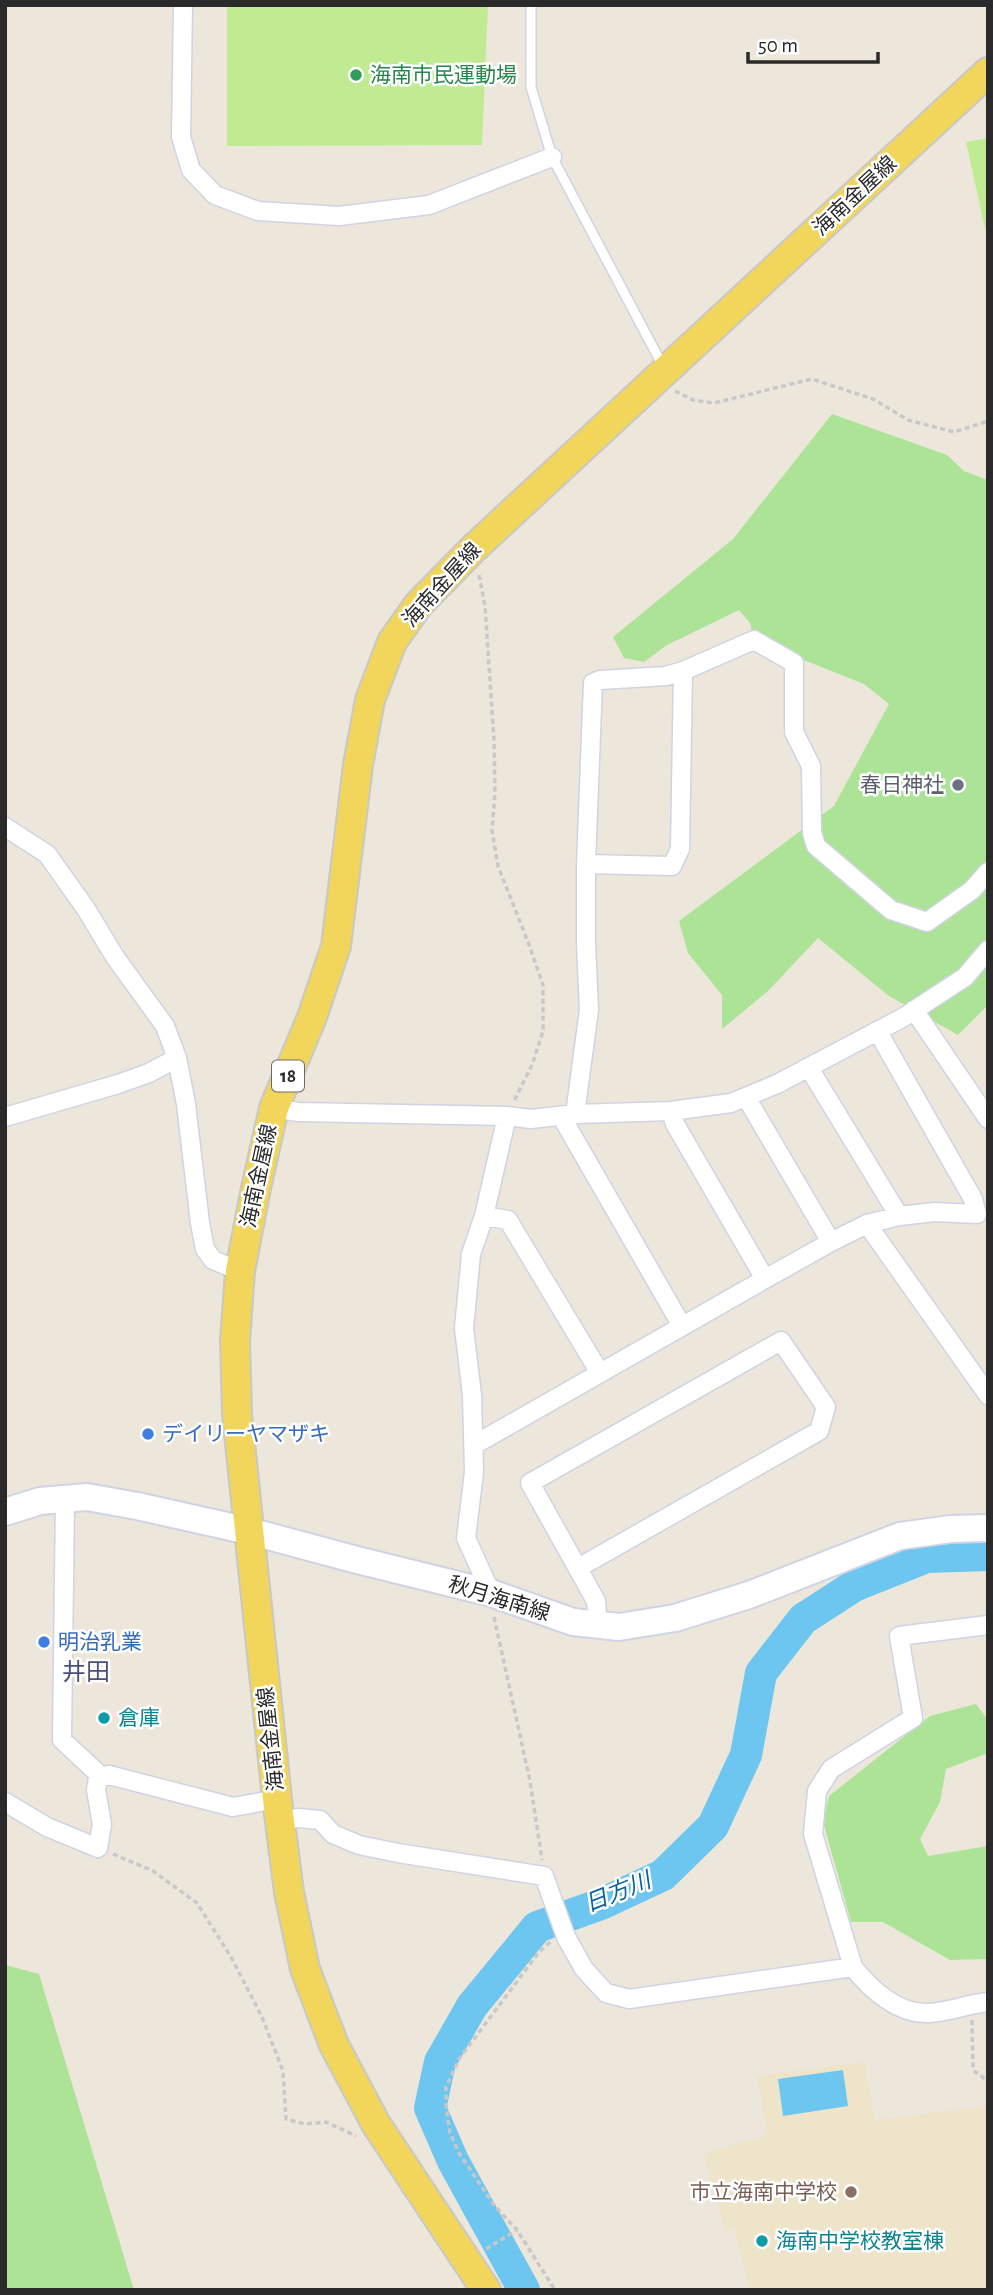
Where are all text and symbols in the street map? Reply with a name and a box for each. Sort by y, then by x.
scale bar [748,21,878,65]
text: 50 m [758,35,798,56]
place label: 海南市民運動場 [370,64,517,86]
marker: 海南市民運動場 [348,67,364,83]
street label: 海南金屋線 [809,152,901,239]
street label: 海南金屋線 [398,538,485,631]
place label: 春日神社 [860,774,944,796]
marker: 春日神社 [950,777,966,793]
road number: 18 [272,1060,304,1092]
street label: 海南金屋線 [237,1122,280,1230]
place label: デイリーヤマザキ [162,1423,330,1445]
marker: デイリーヤマザキ [140,1426,156,1442]
street label: 秋月海南線 [446,1573,553,1624]
place label: 明治乳業 [58,1631,142,1653]
marker: 明治乳業 [36,1634,52,1650]
district label: 井田 [62,1660,110,1685]
street label: 海南金屋線 [254,1686,287,1792]
place label: 倉庫 [118,1707,160,1729]
marker: 倉庫 [96,1710,112,1726]
water label: 日方川 [581,1866,657,1917]
place label: 市立海南中学校 [690,2181,837,2203]
marker: 市立海南中学校 [843,2184,859,2200]
place label: 海南中学校教室棟 [776,2230,944,2252]
marker: 海南中学校教室棟 [754,2233,770,2249]

